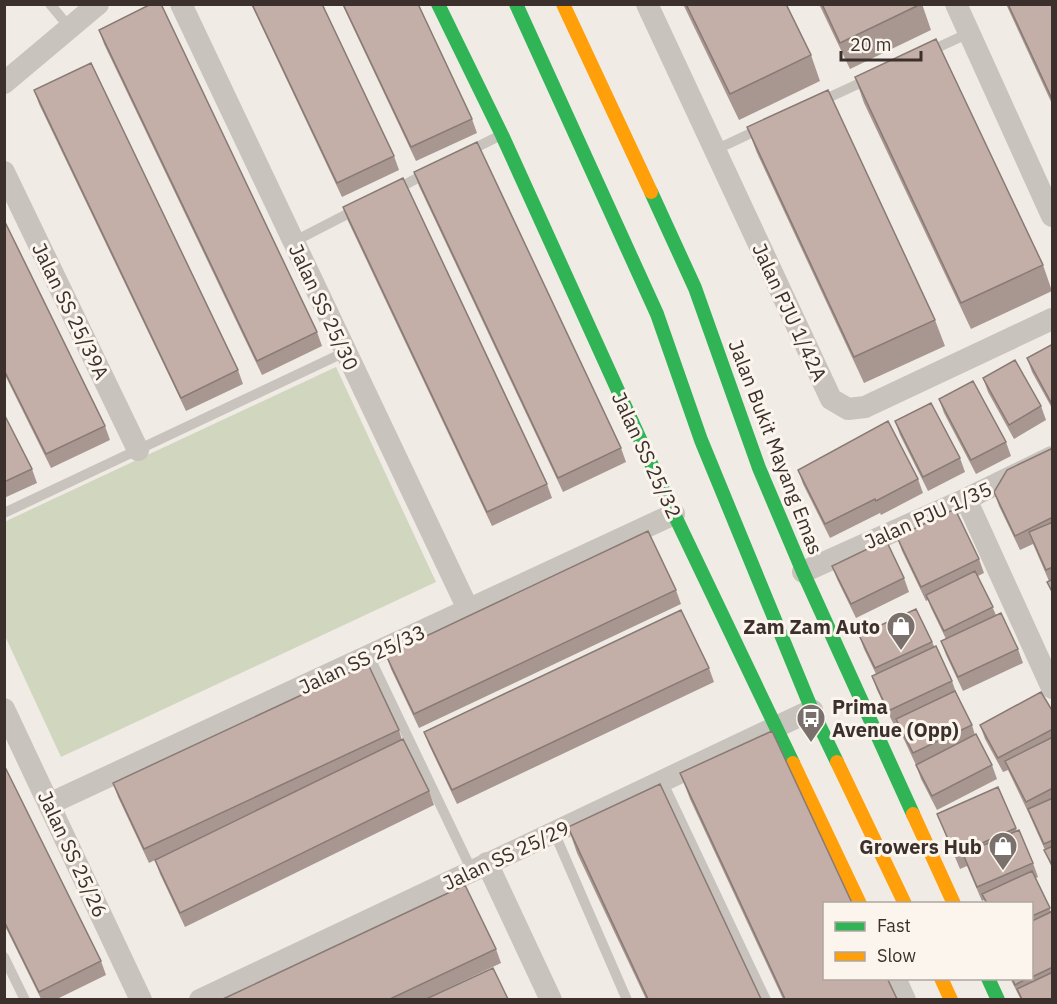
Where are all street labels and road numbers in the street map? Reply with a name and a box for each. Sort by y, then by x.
street label: Jalan SS 25/39A [26,238,116,384]
street label: Jalan SS 25/30 [283,239,365,375]
street label: Jalan PJU 1/42A [746,239,834,386]
street label: Jalan Bukit Mayang Emas [723,336,829,558]
street label: Jalan SS 25/32 [606,387,688,523]
street label: Jalan PJU 1/35 [860,475,996,555]
street label: Jalan SS 25/33 [294,618,430,700]
street label: Jalan SS 25/26 [32,786,114,922]
street label: Jalan SS 25/29 [438,814,574,896]

